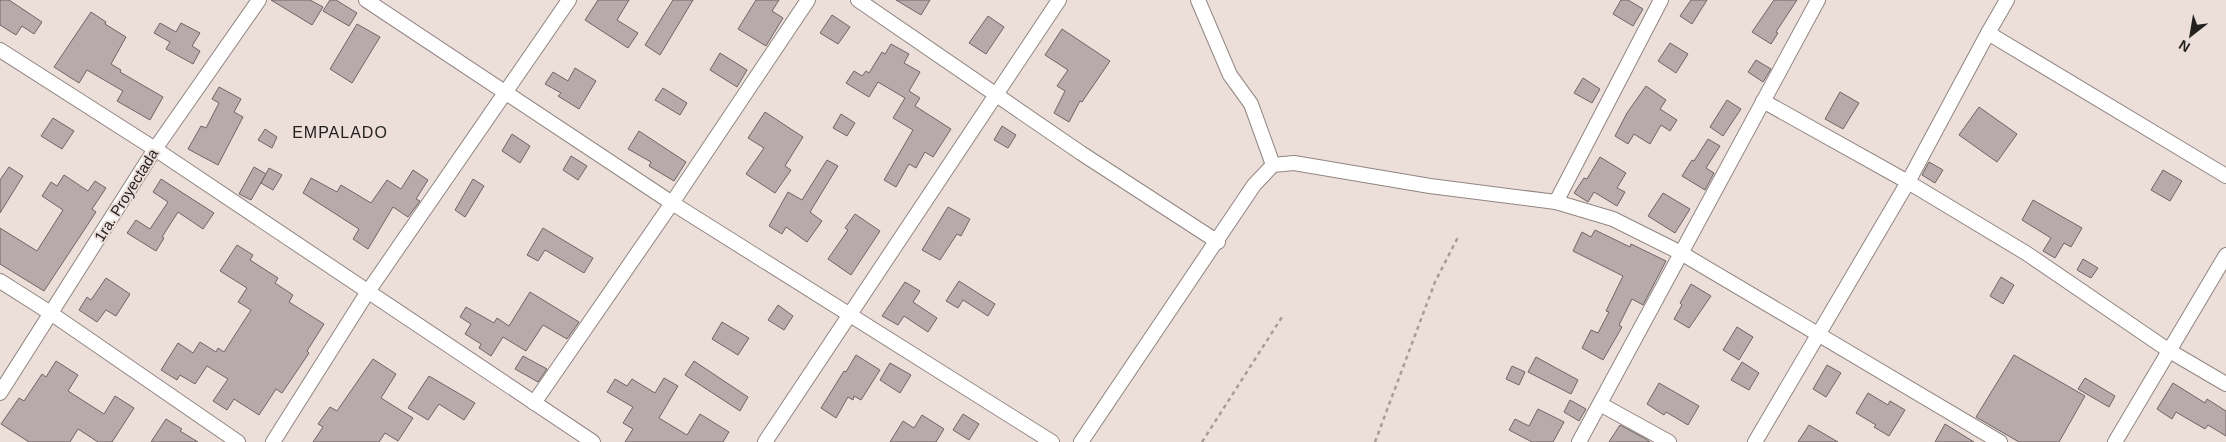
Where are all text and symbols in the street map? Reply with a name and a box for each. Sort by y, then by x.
north arrow [2166,10,2216,60]
text: N [2176,37,2193,56]
district label: EMPALADO [292,124,388,141]
street label: 1ra. Proyectada [91,145,162,244]

